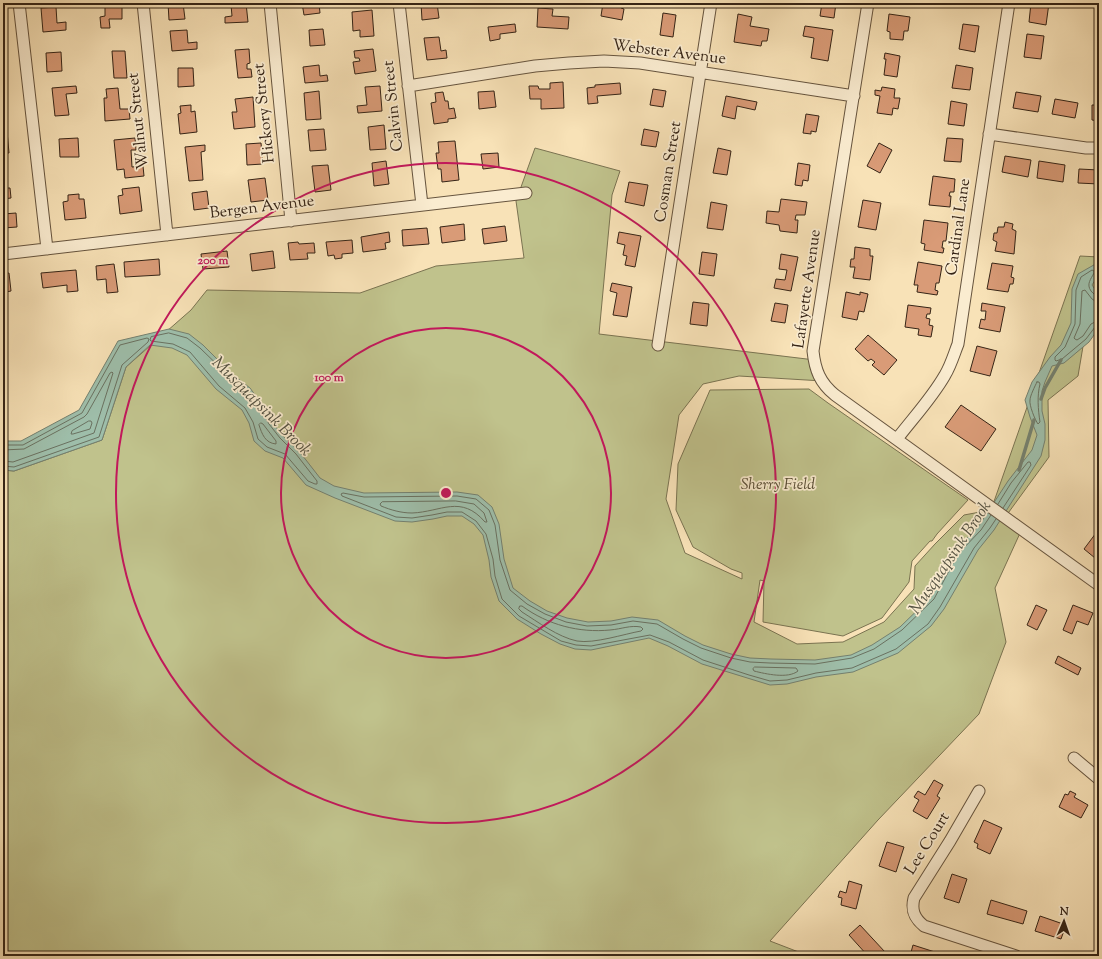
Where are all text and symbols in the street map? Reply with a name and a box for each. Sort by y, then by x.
street label: Webster Avenue [611,35,727,71]
street label: Calvin Street [378,59,410,153]
street label: Hickory Street [248,61,282,164]
street label: Walnut Street [122,71,156,171]
street label: Cosman Street [650,119,688,224]
street label: Cardinal Lane [941,177,977,277]
street label: Bergen Avenue [208,190,316,226]
street label: Lafayette Avenue [788,228,828,350]
text: 200 m [198,252,228,270]
water label: Musquapsink Brook [206,352,317,463]
text: 100 m [313,369,344,387]
park label: Sherry Field [741,474,815,497]
centre of rings [439,486,453,500]
water label: Musquapsink Brook [904,496,998,620]
street label: Lee Court [900,808,957,880]
north arrow [1044,901,1084,941]
text: N [1059,904,1069,920]

